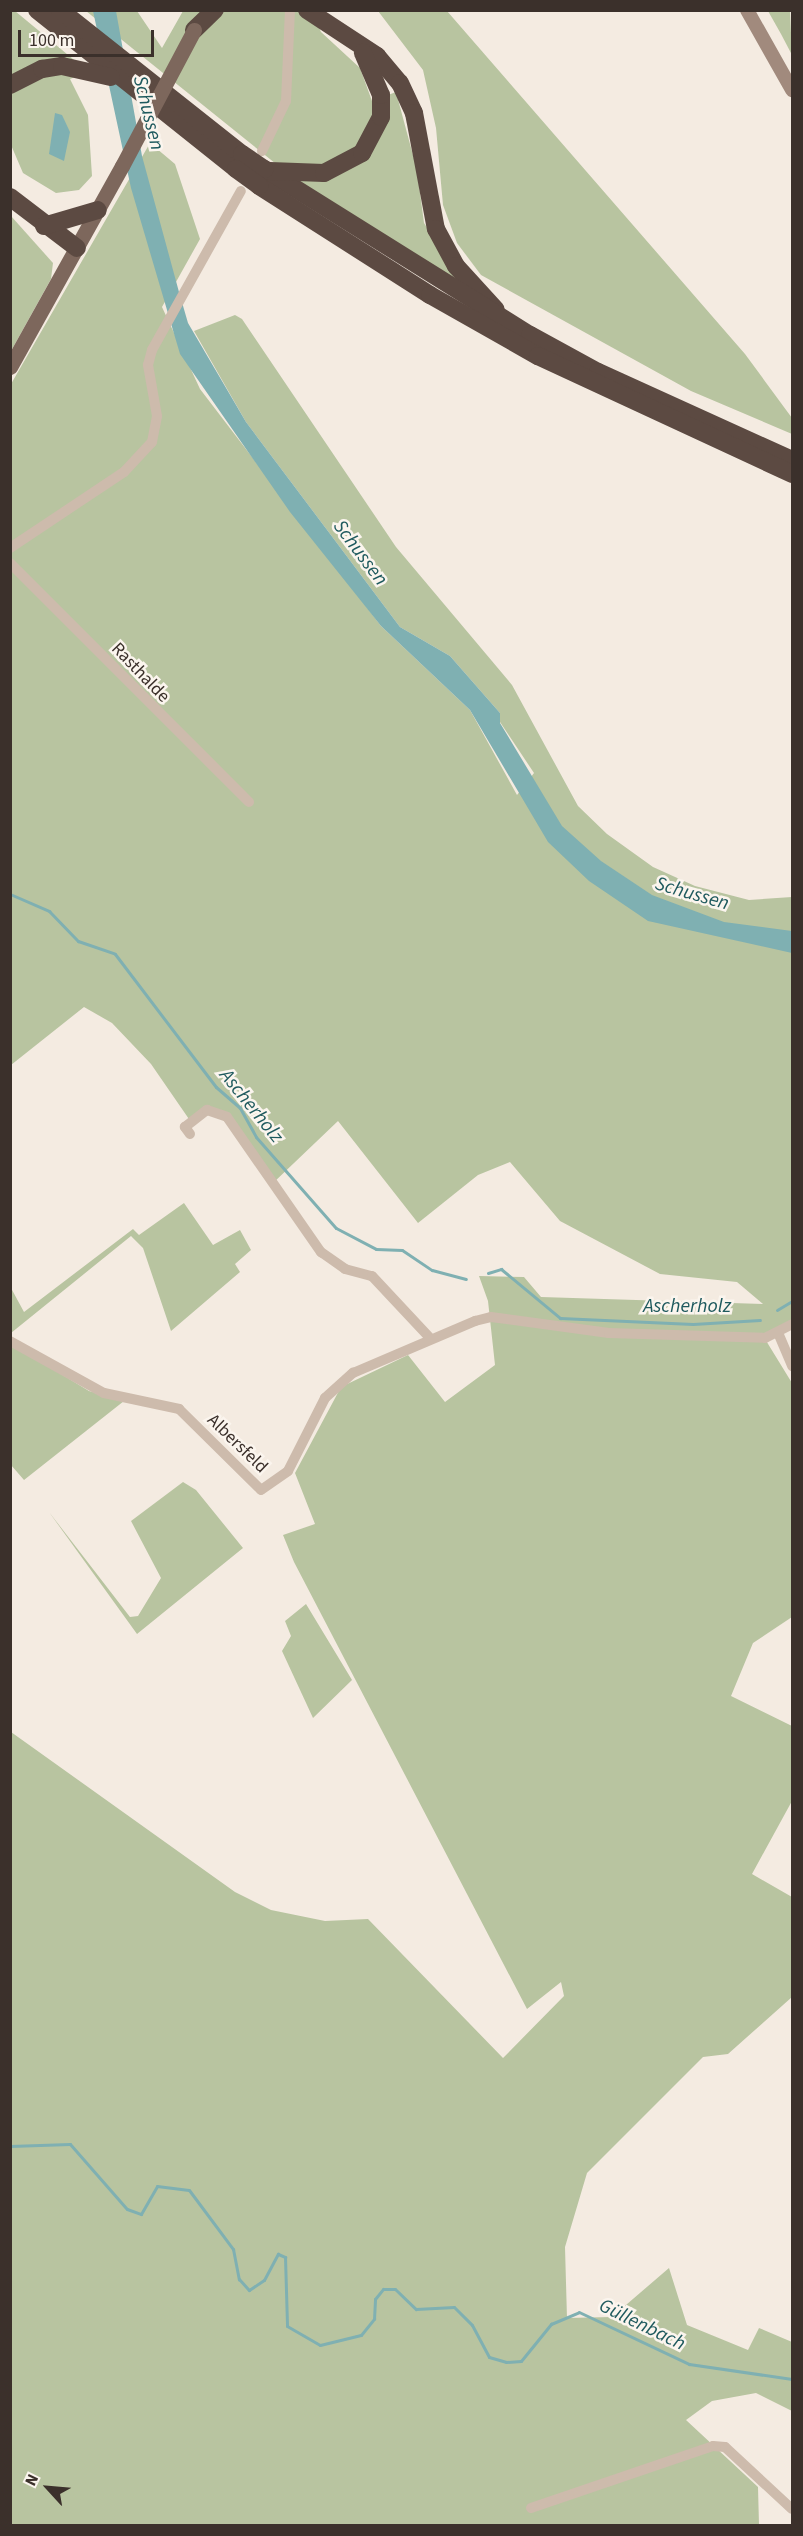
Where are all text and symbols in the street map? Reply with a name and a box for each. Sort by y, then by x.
scale bar [21,18,158,56]
text: 100 m [29,28,74,53]
water label: Schussen [127,73,169,153]
water label: Schussen [328,515,392,591]
street label: Rasthalde [106,639,174,707]
water label: Schussen [652,872,732,916]
water label: Ascherholz [214,1064,288,1148]
water label: Ascherholz [643,1294,731,1318]
street label: Albersfeld [202,1410,272,1478]
water label: Güllenbach [595,2294,689,2356]
north arrow [18,2458,78,2518]
text: N [20,2471,44,2490]

